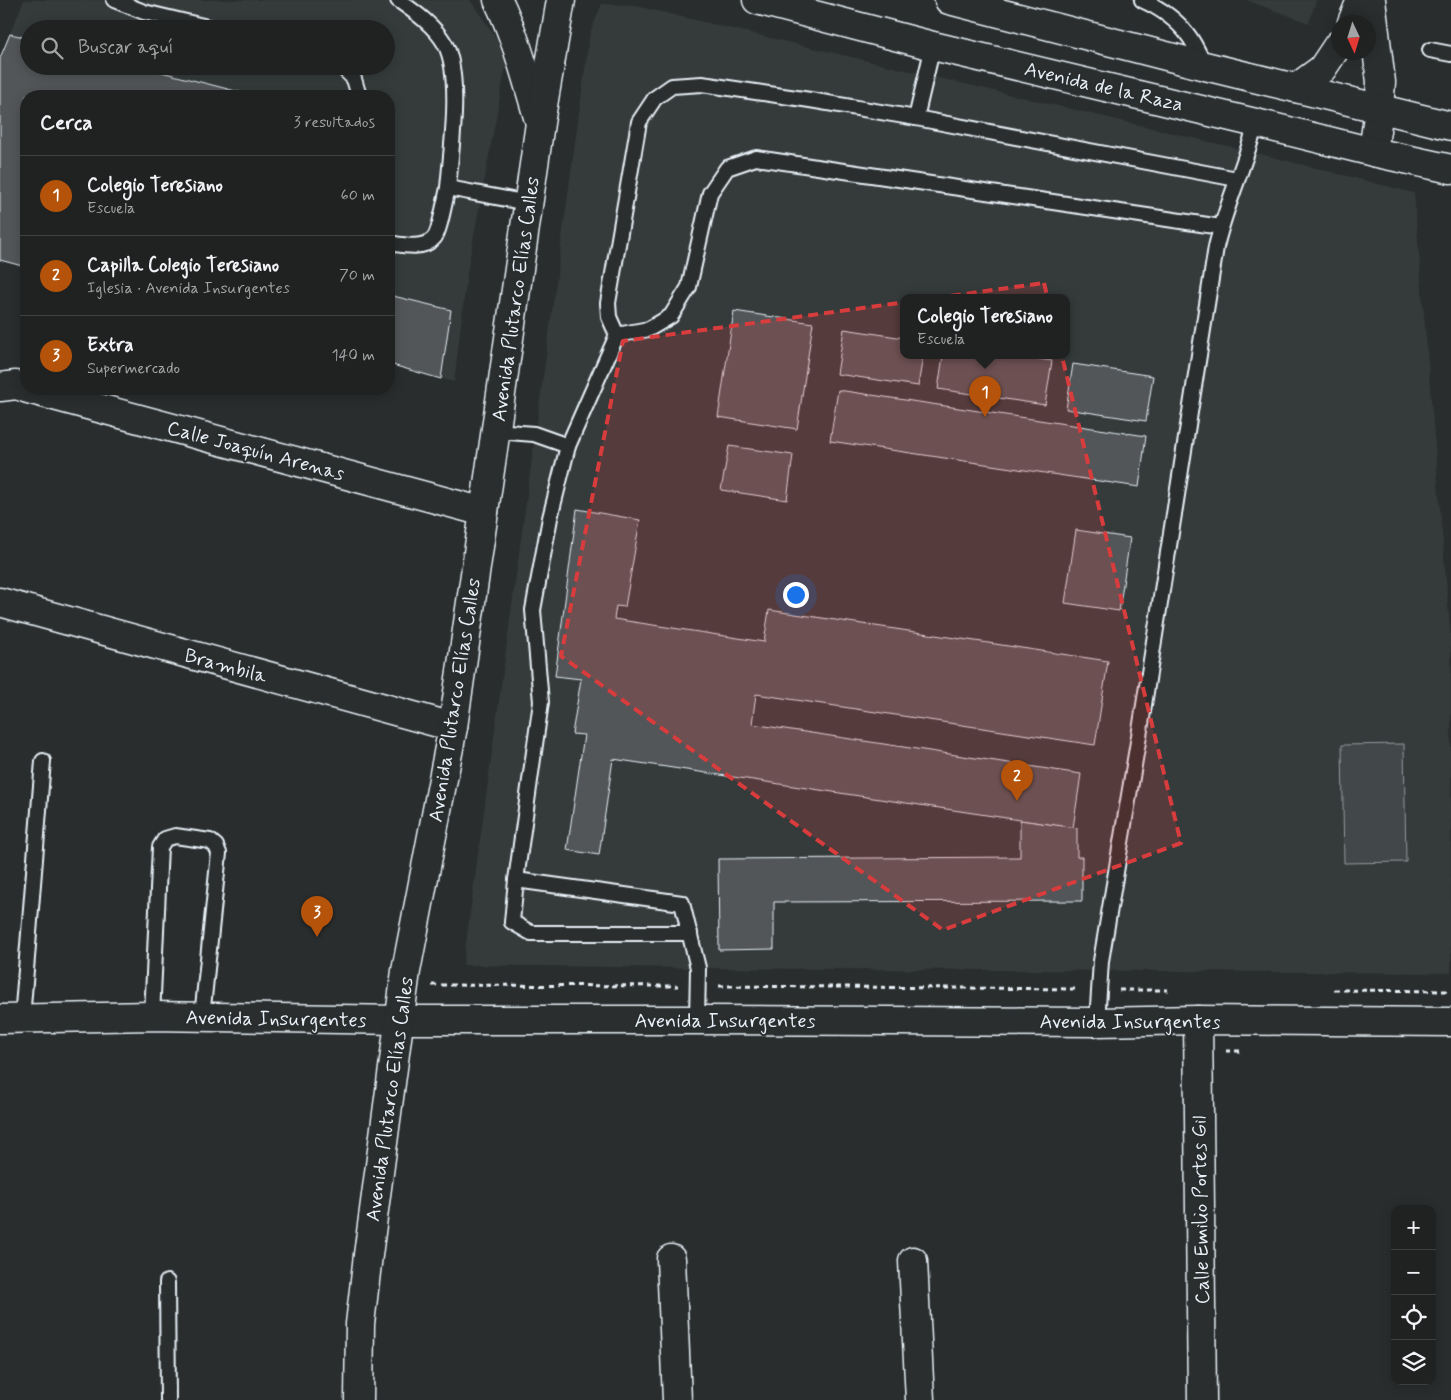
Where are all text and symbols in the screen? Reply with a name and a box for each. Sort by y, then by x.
north arrow [1331,15,1376,60]
search box [20,20,395,75]
icon: search [38,34,66,62]
text: Buscar aquí [78,35,173,60]
street label: Avenida de la Raza [1022,56,1186,119]
text: Cerca [40,109,93,137]
text: 3 resultados [294,112,375,133]
text: Colegio Teresiano [87,173,223,198]
street label: Avenida Plutarco Elías Calles [486,175,547,423]
text: 1 [52,185,60,206]
text: 60 m [341,185,375,206]
text: Escuela [87,198,135,219]
text: Capilla Colegio Teresiano [87,253,279,278]
text: 2 [52,265,60,286]
text: 70 m [339,265,375,286]
text: Iglesia · Avenida Insurgentes [87,278,290,299]
popup [900,294,1070,359]
text: Colegio Teresiano [917,304,1053,329]
text: Escuela [917,329,965,350]
text: Extra [87,333,133,358]
text: 3 [52,345,60,366]
text: 140 m [331,345,375,366]
text: Supermercado [87,358,180,379]
pin: 1 [969,376,1001,417]
street label: Calle Joaquín Arenas [164,415,347,488]
street label: Avenida Plutarco Elías Calles [423,576,488,824]
your location [783,582,809,608]
street label: Brambila [181,643,271,691]
pin: 2 [1001,760,1033,801]
pin: 3 [301,896,333,937]
street label: Avenida Plutarco Elías Calles [360,975,421,1223]
street label: Avenida Insurgentes [185,1004,367,1035]
street label: Avenida Insurgentes [635,1008,816,1035]
street label: Avenida Insurgentes [1040,1009,1221,1036]
street label: Calle Emilio Portes Gil [1186,1115,1217,1305]
map controls [1391,1205,1436,1385]
button: + [1391,1205,1436,1250]
button: − [1391,1250,1436,1295]
button: locate [1391,1295,1436,1340]
button: layers [1391,1340,1436,1385]

